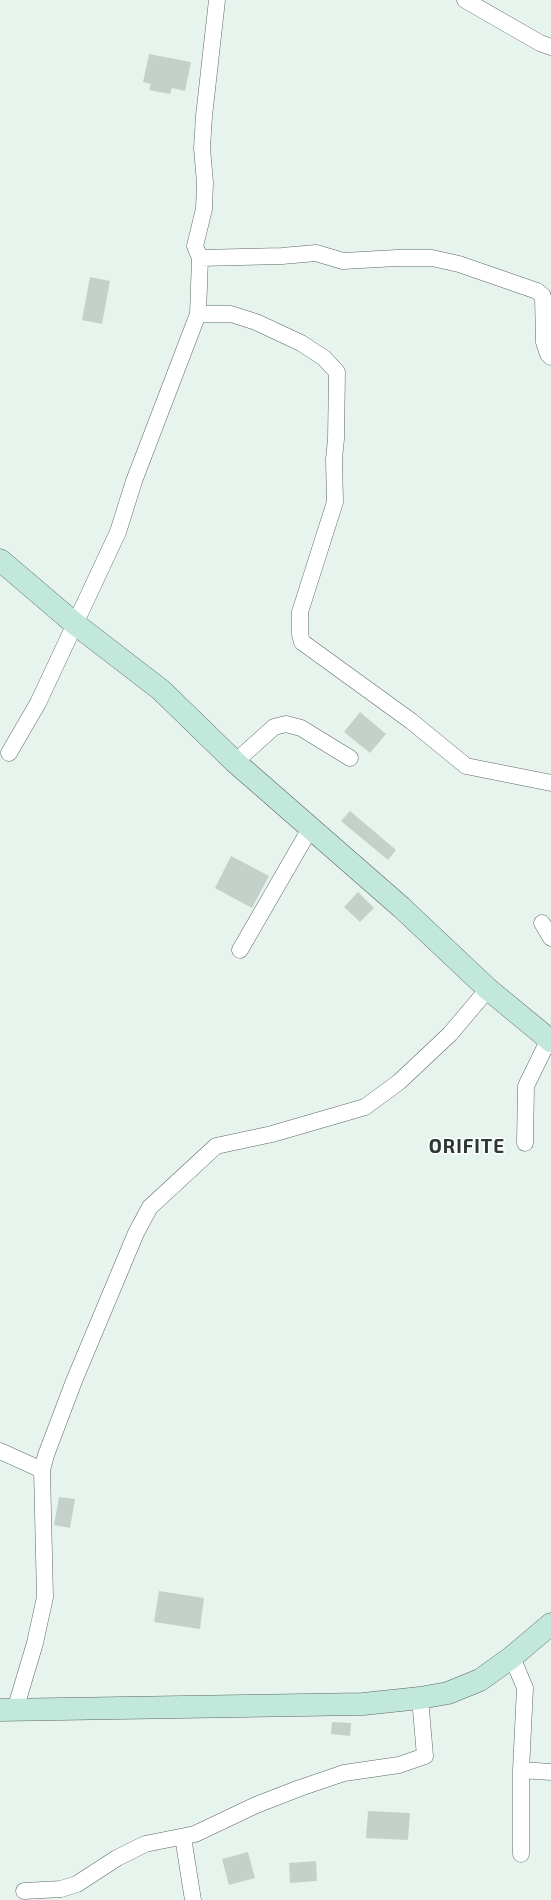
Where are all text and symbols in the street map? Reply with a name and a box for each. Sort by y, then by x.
district label: ORIFITE [429,1136,505,1158]

